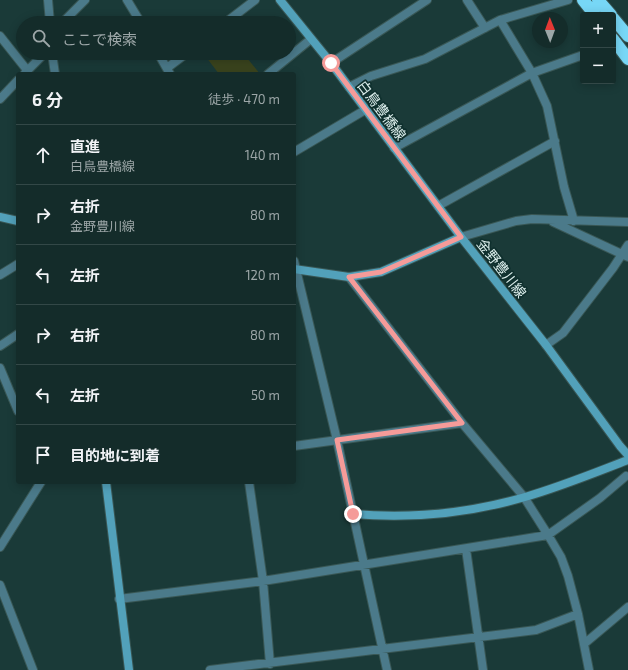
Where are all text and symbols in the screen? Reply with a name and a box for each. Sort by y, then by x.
north arrow [532,12,568,48]
map controls [580,12,616,84]
button: + [580,12,616,48]
search box [16,16,296,60]
icon: search [30,27,52,49]
text: ここで検索 [62,30,137,48]
button: − [580,48,616,84]
route start [322,54,340,72]
street label: 白鳥豊橋線 [354,77,410,143]
text: 6 分 [32,89,63,109]
text: 徒歩 · 470 m [208,91,280,107]
text: 直進 [70,137,100,155]
icon: ahead [32,144,54,166]
text: 140 m [245,147,280,163]
text: 白鳥豊橋線 [70,158,135,174]
text: 右折 [70,197,100,215]
icon: right [32,204,54,226]
text: 80 m [250,207,280,223]
text: 金野豊川線 [70,218,135,234]
street label: 金野豊川線 [474,235,530,301]
icon: left [32,264,54,286]
text: 左折 [70,266,100,284]
text: 120 m [245,267,280,283]
icon: right [32,324,54,346]
text: 右折 [70,326,100,344]
text: 80 m [250,327,280,343]
icon: left [32,384,54,406]
text: 左折 [70,386,100,404]
text: 50 m [251,387,280,403]
icon: arrive [32,444,54,466]
text: 目的地に到着 [70,446,160,464]
route end [344,505,362,523]

